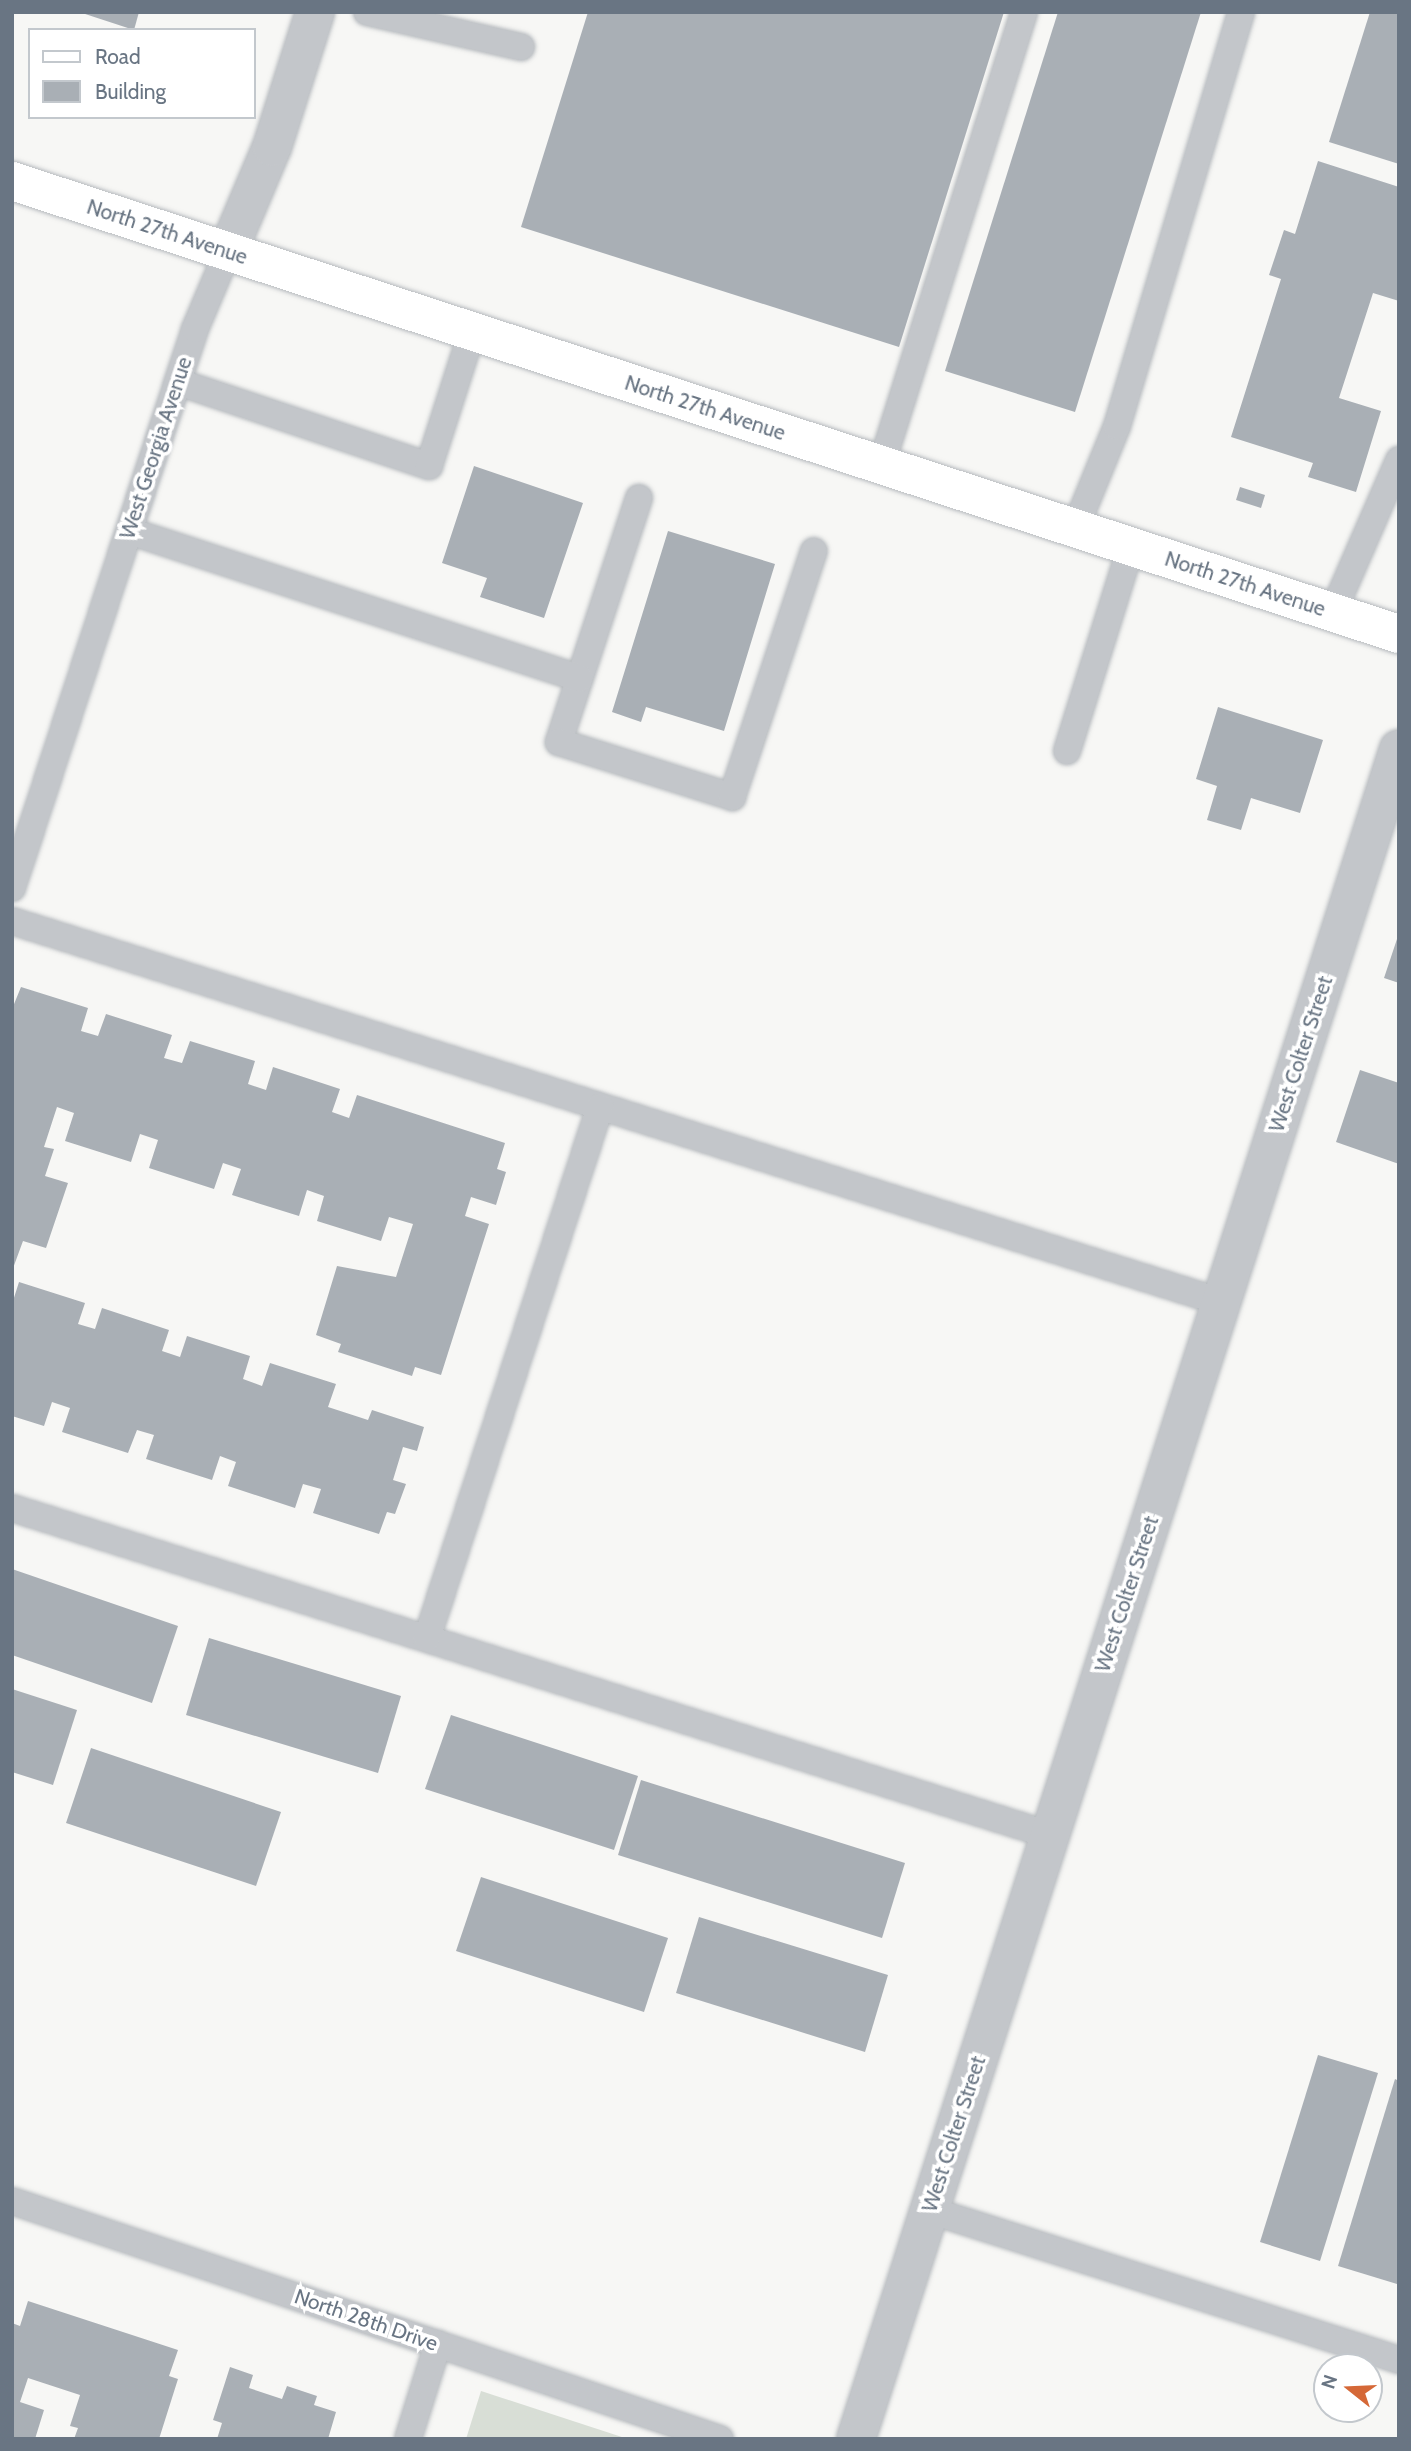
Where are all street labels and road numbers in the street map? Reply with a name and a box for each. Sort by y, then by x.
street label: North 27th Avenue [84,194,250,270]
street label: West Georgia Avenue [115,354,197,542]
street label: North 27th Avenue [622,370,788,446]
street label: North 27th Avenue [1162,546,1328,622]
street label: West Colter Street [1264,973,1338,1135]
street label: West Colter Street [1090,1513,1164,1675]
street label: West Colter Street [917,2053,991,2215]
street label: North 28th Drive [291,2284,441,2356]

